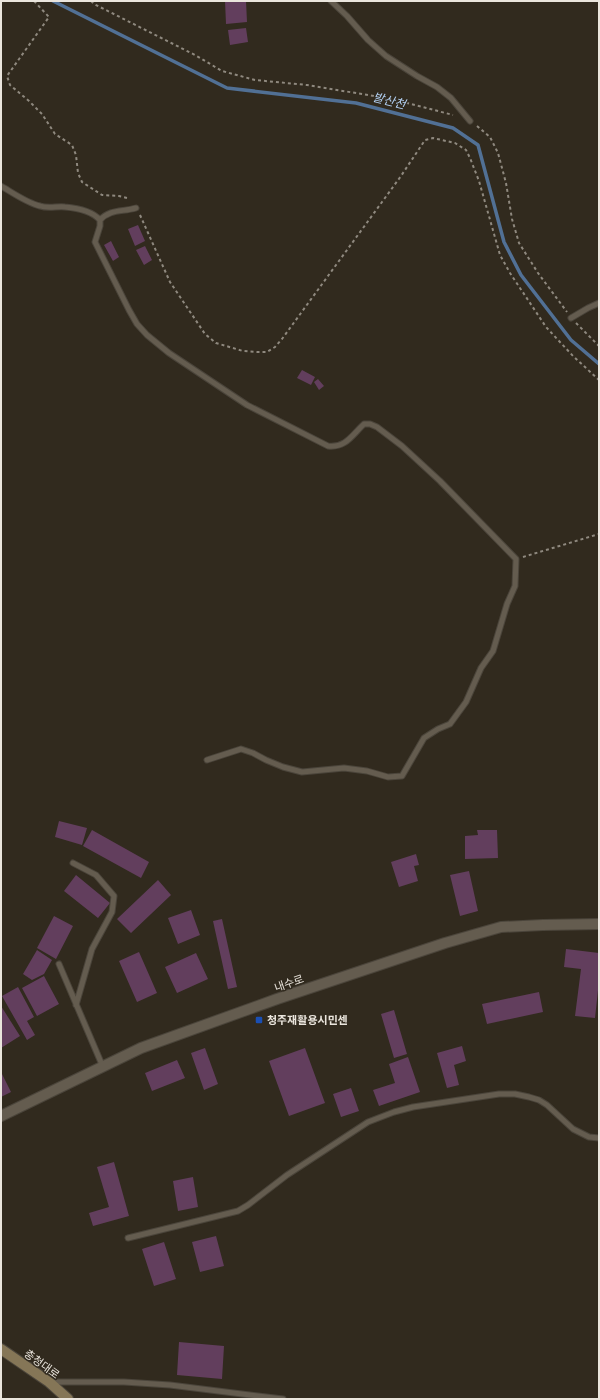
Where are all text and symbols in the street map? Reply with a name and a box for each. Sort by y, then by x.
water label: 발산천 [371,90,409,112]
street label: 내수로 [273,972,306,995]
place label: 청주재활용시민센 [267,1014,348,1027]
marker: 청주재활용시민센 [254,1015,264,1025]
street label: 충청대로 [22,1347,62,1382]

